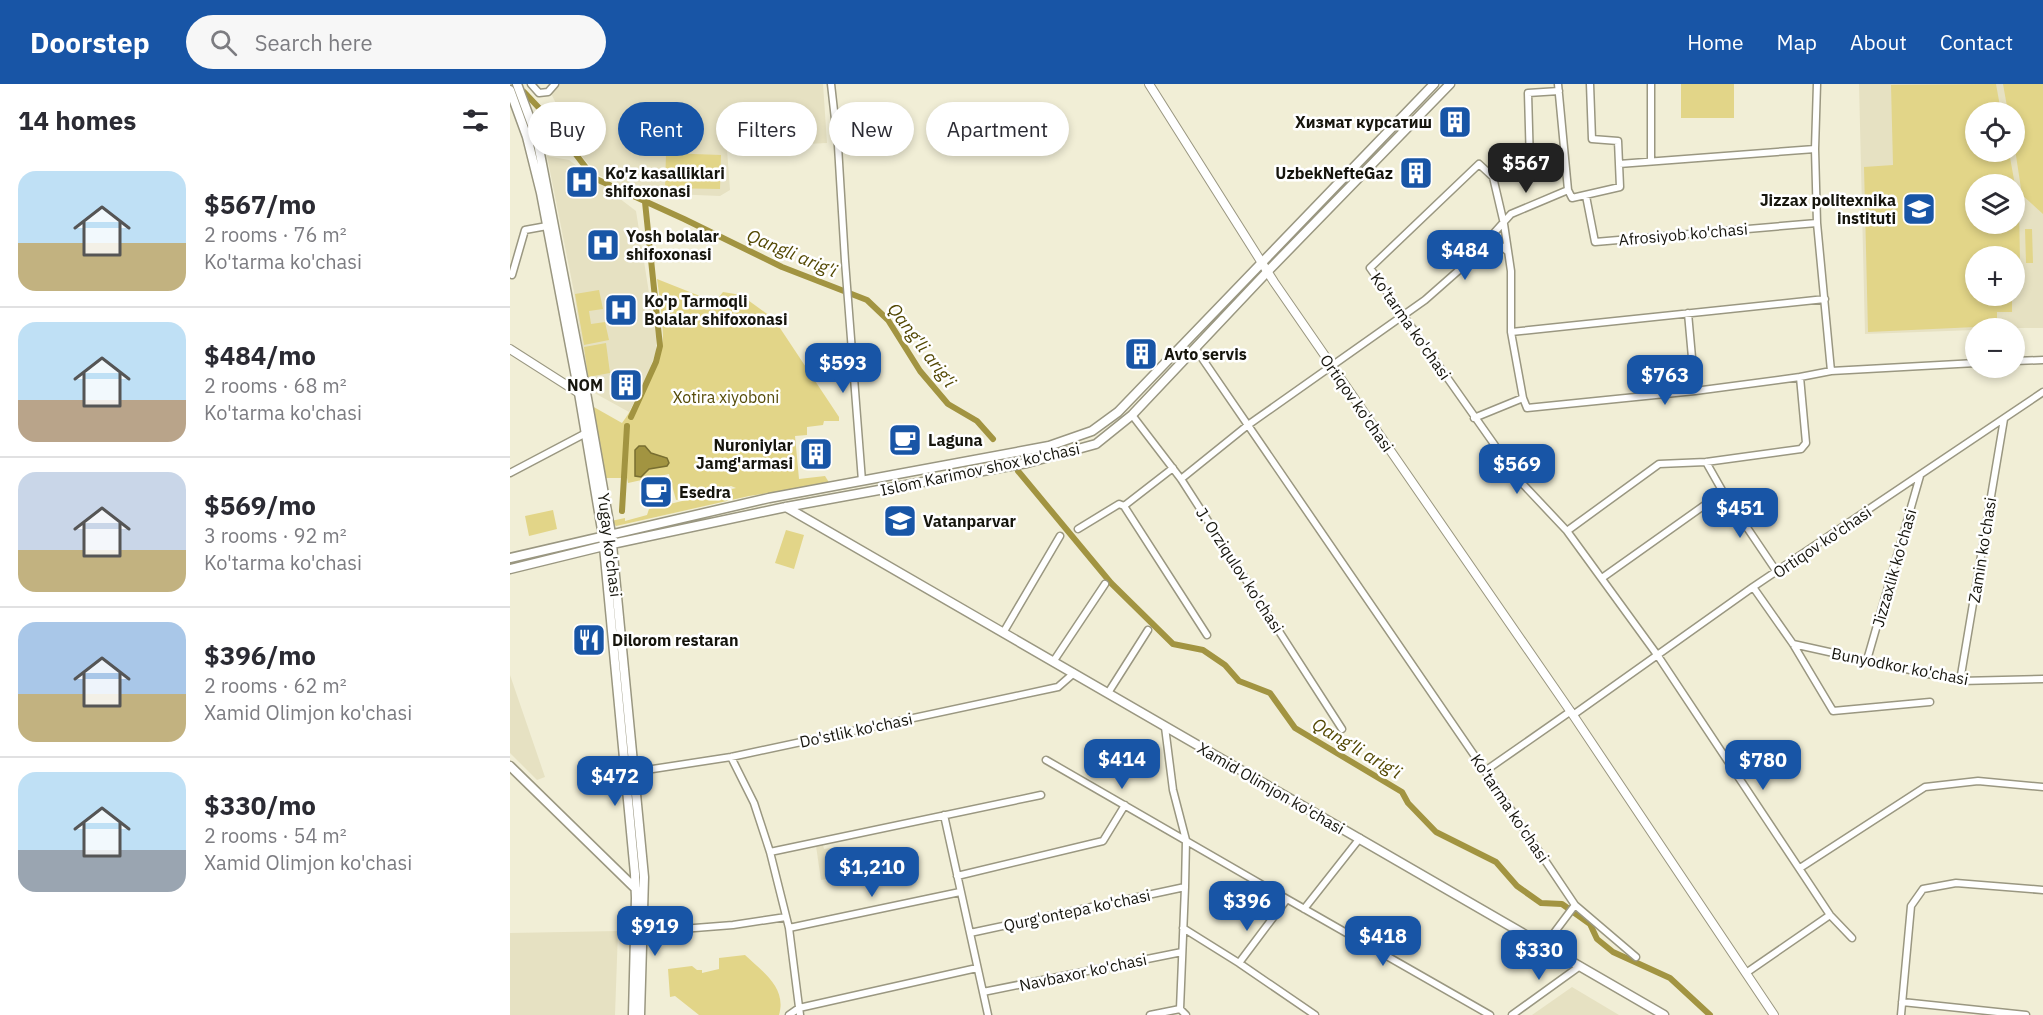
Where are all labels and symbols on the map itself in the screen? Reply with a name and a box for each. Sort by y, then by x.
building icon: Хизмат курсатиш [1437,104,1473,140]
place label: Хизмат курсатиш [1295,112,1432,132]
pin: $567 [1490,143,1562,194]
building icon: UzbekNefteGaz [1398,155,1434,191]
place label: Ko'z kasalliklari shifoxonasi [605,163,725,201]
place label: UzbekNefteGaz [1275,163,1393,183]
hospital icon: Ko'z kasalliklari shifoxonasi [564,164,600,200]
place label: Jizzax politexnika instituti [1760,190,1896,228]
school or university icon: Jizzax politexnika instituti [1901,191,1937,227]
street label: Afrosiyob ko'chasi [1618,218,1748,250]
water label: Qangli arig'i [743,224,841,282]
place label: Yosh bolalar shifoxonasi [626,226,719,264]
hospital icon: Yosh bolalar shifoxonasi [585,227,621,263]
pin: $484 [1429,230,1501,281]
street label: Ko'tarma ko'chasi [1367,268,1455,384]
place label: Ko'p Tarmoqli Bolalar shifoxonasi [644,291,788,329]
hospital icon: Ko'p Tarmoqli Bolalar shifoxonasi [603,292,639,328]
water label: Qang'li arig'i [883,298,961,392]
building icon: Avto servis [1123,336,1159,372]
pin: $593 [807,343,879,394]
place label: Avto servis [1164,344,1247,364]
street label: Ortiqov ko'chasi [1316,350,1398,456]
pin: $763 [1629,355,1701,406]
building icon: NOM [608,367,644,403]
place label: NOM [567,375,603,395]
park label: Xotira xiyoboni [673,387,779,407]
cafe icon: Laguna [887,422,923,458]
place label: Laguna [928,430,983,450]
place label: Nuroniylar Jamg'armasi [696,435,794,473]
building icon: Nuroniylar Jamg'armasi [798,436,834,472]
street label: Islom Karimov shox ko'chasi [878,438,1082,500]
pin: $569 [1481,444,1553,495]
cafe icon: Esedra [638,474,674,510]
place label: Esedra [679,482,731,502]
pin: $451 [1704,488,1776,539]
street label: Yugay ko'chasi [594,492,626,598]
street label: Zamin ko'chasi [1964,496,2000,604]
street label: Ortiqov ko'chasi [1769,502,1875,582]
school or university icon: Vatanparvar [882,503,918,539]
street label: J. Orziqulov ko'chasi [1192,503,1288,637]
street label: Jizzaxlik ko'chasi [1868,507,1920,629]
place label: Vatanparvar [923,511,1017,531]
restaurant icon: Dilorom restaran [571,622,607,658]
place label: Dilorom restaran [612,630,739,650]
street label: Bunyodkor ko'chasi [1830,643,1970,689]
street label: Do'stlik ko'chasi [798,708,914,752]
water label: Qang'li arig'i [1308,712,1406,784]
street label: Xamid Olimjon ko'chasi [1194,738,1348,838]
pin: $414 [1086,739,1158,790]
pin: $780 [1727,740,1799,791]
street label: Ko'tarma ko'chasi [1466,750,1554,866]
pin: $472 [579,756,651,807]
pin: $1,210 [823,847,921,898]
pin: $396 [1211,881,1283,932]
street label: Qurg'ontepa ko'chasi [1002,885,1152,935]
pin: $919 [619,906,691,957]
pin: $418 [1347,916,1419,967]
pin: $330 [1503,930,1575,981]
street label: Navbaxor ko'chasi [1017,949,1149,995]

